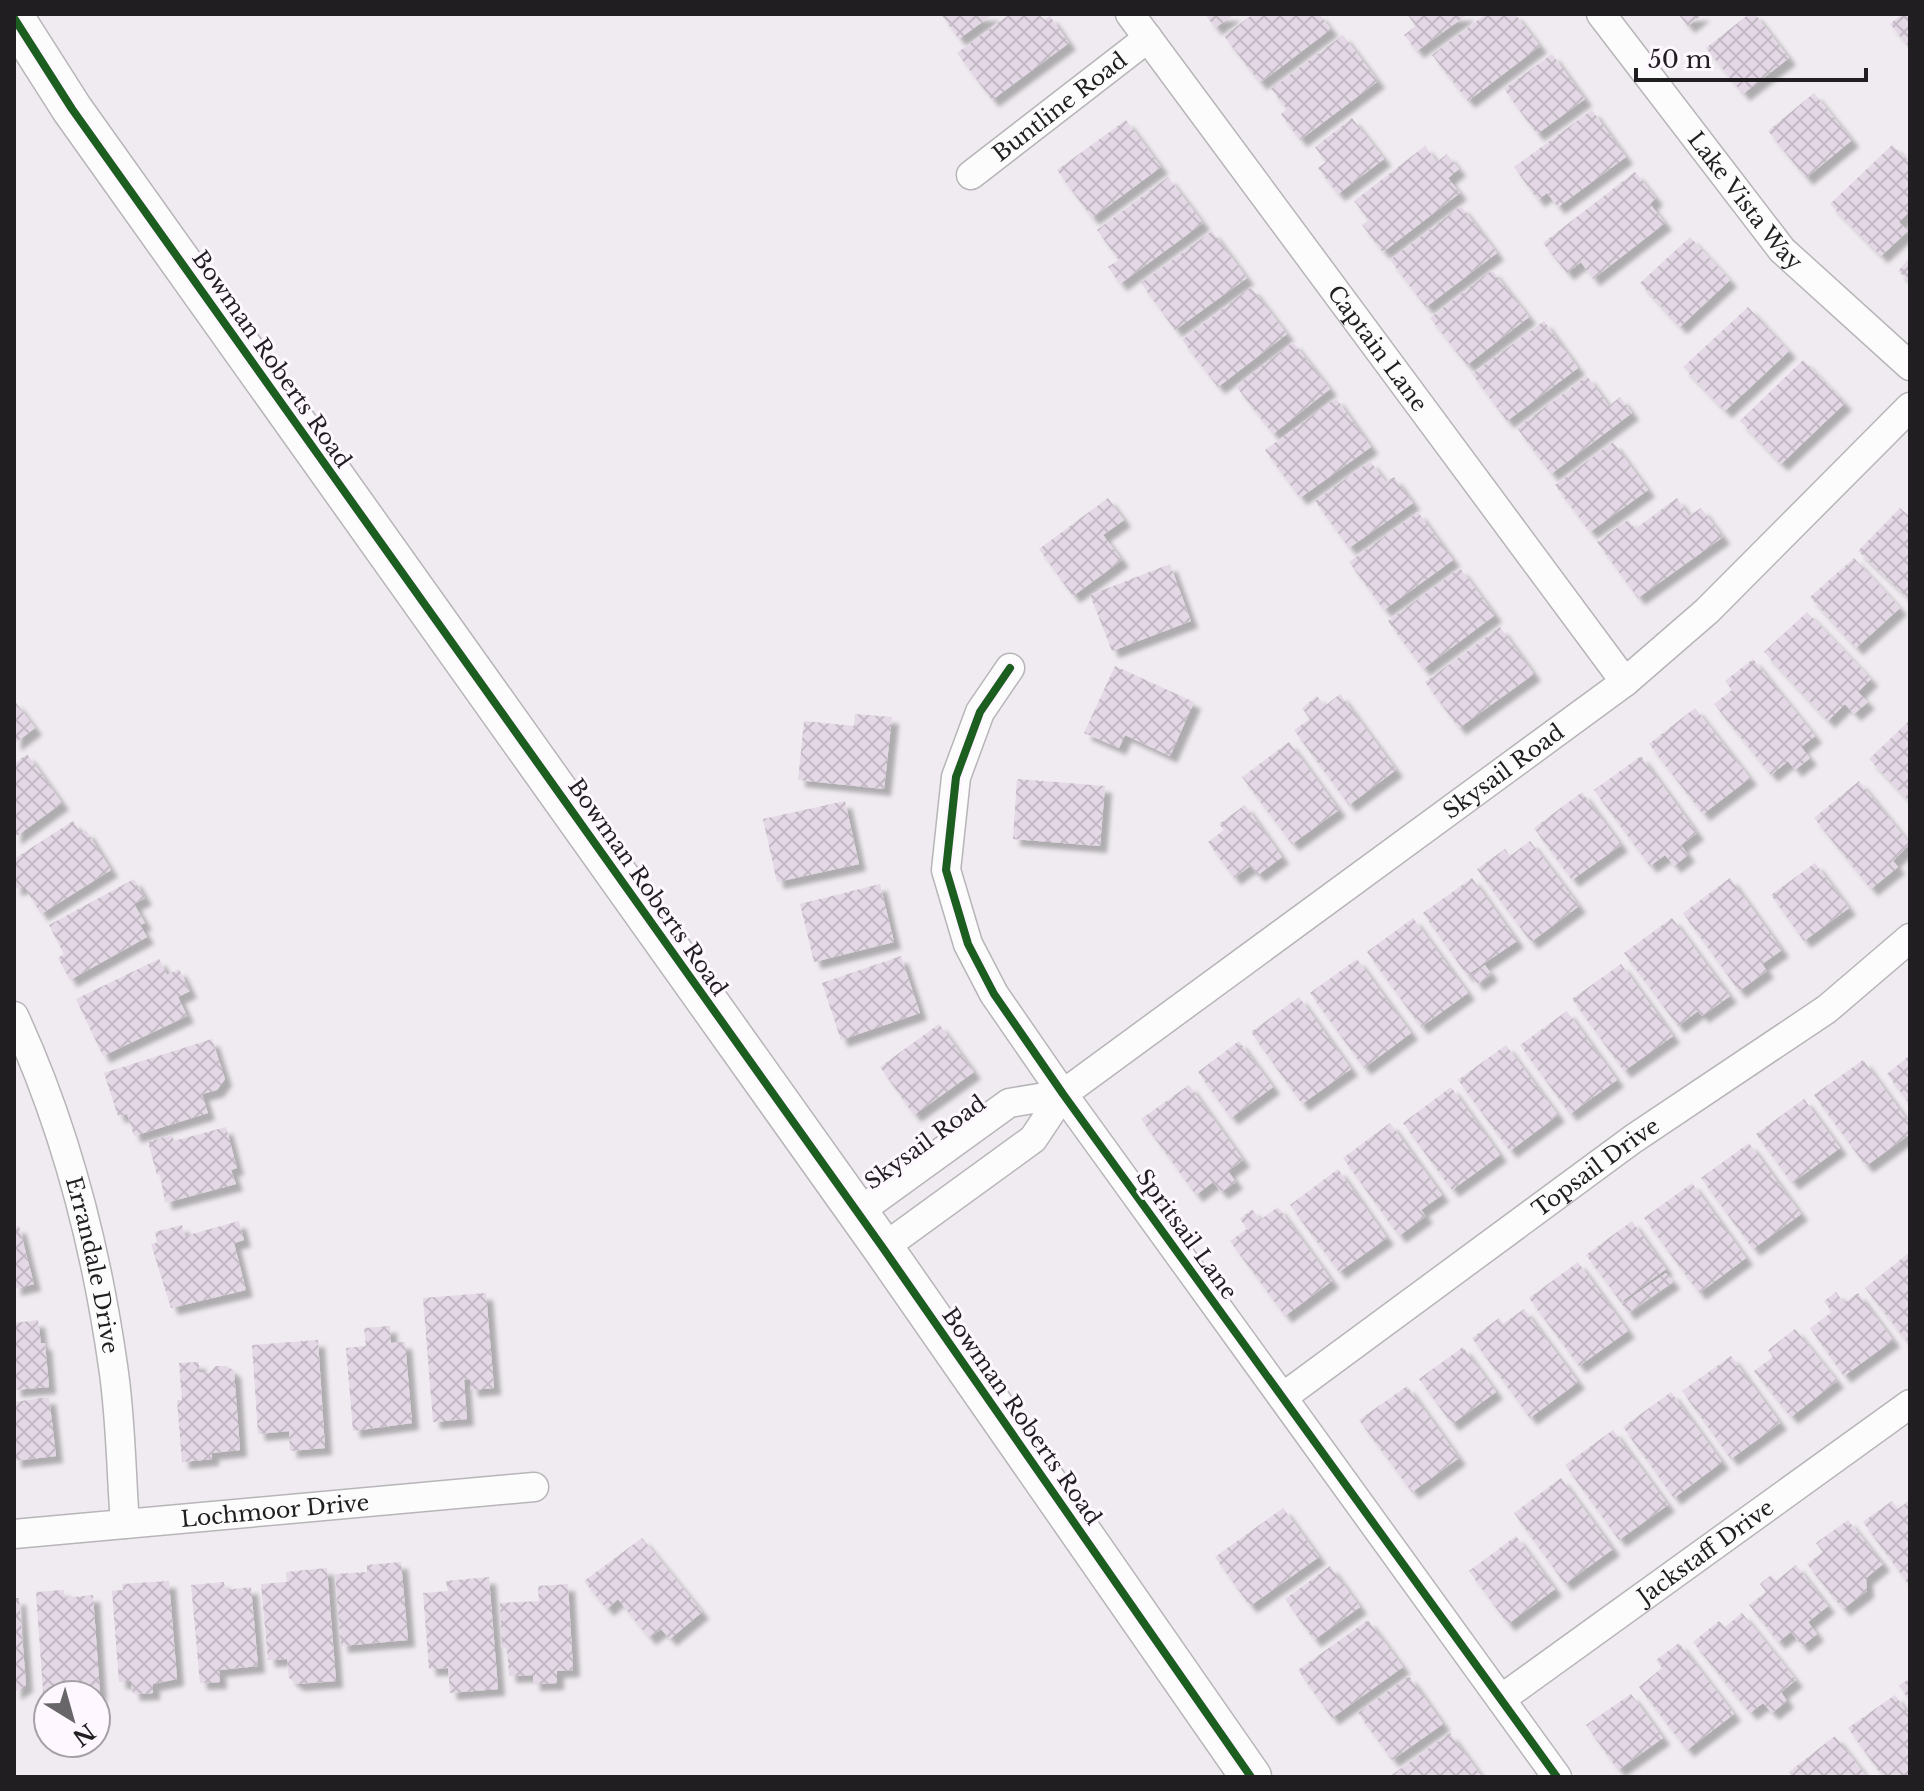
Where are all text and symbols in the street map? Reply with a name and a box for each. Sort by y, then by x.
scale bar [1636,32,1866,82]
text: 50 m [1648,45,1712,74]
street label: Buntline Road [987,46,1132,167]
street label: Lake Vista Way [1682,126,1808,276]
street label: Bowman Roberts Road [186,245,357,473]
street label: Captain Lane [1322,280,1433,417]
street label: Skysail Road [1438,718,1570,825]
street label: Bowman Roberts Road [562,773,733,1001]
street label: Skysail Road [859,1089,991,1195]
street label: Topsail Drive [1527,1112,1664,1223]
street label: Spritsail Lane [1130,1164,1243,1305]
street label: Errandale Drive [60,1174,124,1356]
street label: Bowman Roberts Road [936,1302,1107,1530]
street label: Lochmoor Drive [180,1489,370,1533]
street label: Jackstaff Drive [1630,1494,1779,1612]
north arrow [32,1679,112,1759]
text: N [67,1718,100,1752]

